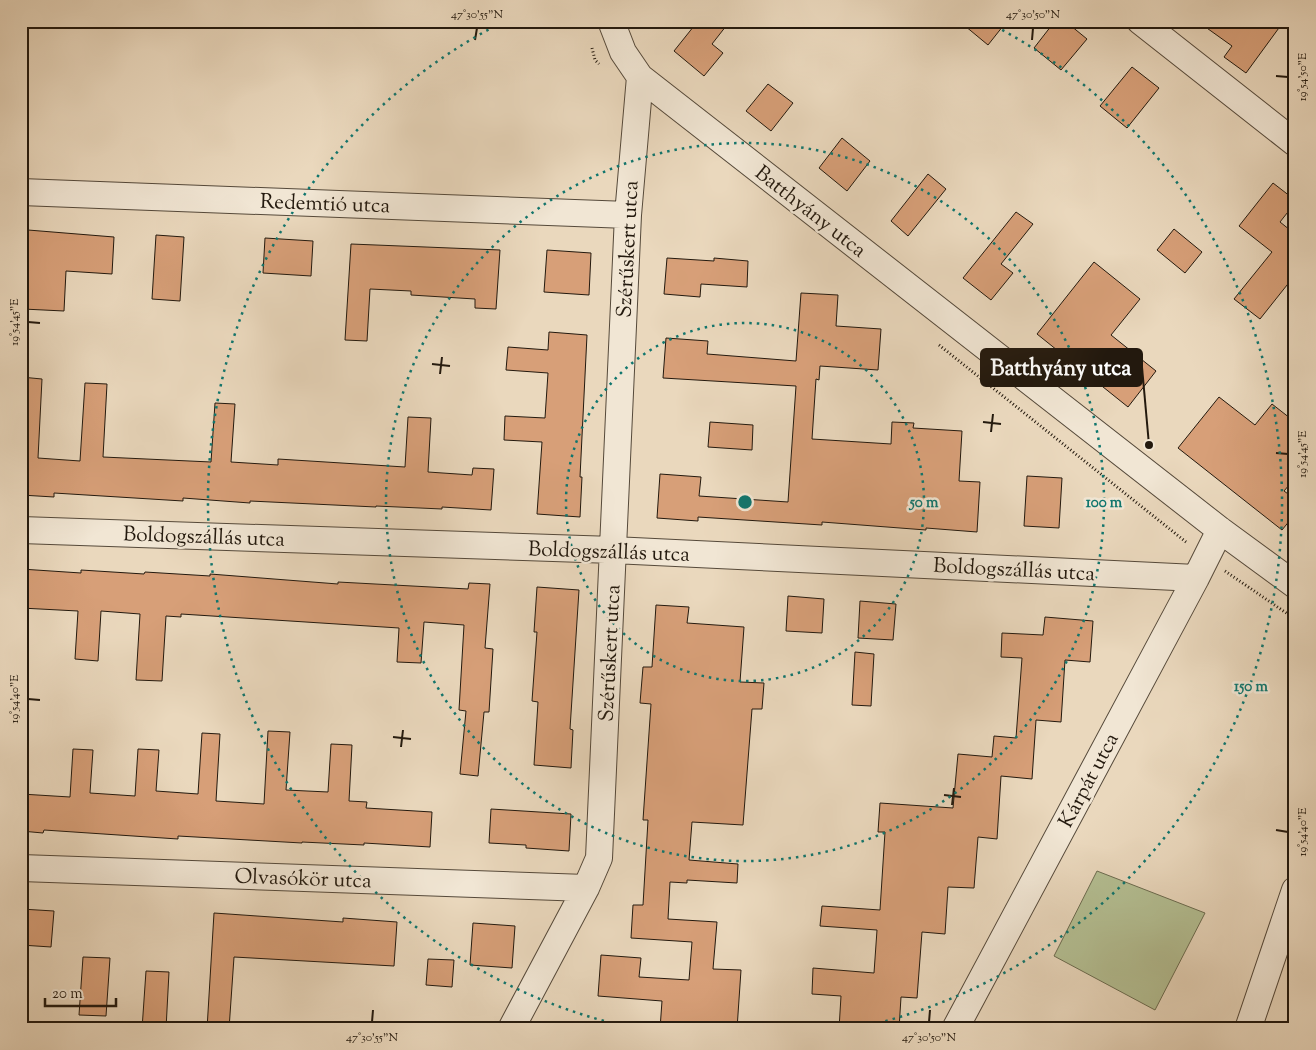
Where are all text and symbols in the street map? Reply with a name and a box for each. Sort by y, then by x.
text: 47°30'55"N [451,6,503,24]
text: 47°30'50"N [1006,6,1060,24]
text: 19°54'50"E [1294,52,1312,101]
street label: Batthyány utca [748,159,872,266]
street label: Szérűskert utca [610,179,648,318]
street label: Redemtió utca [259,188,391,222]
text: 19°54'45"E [6,298,24,346]
callout: Batthyány utca [981,349,1142,386]
text: Batthyány utca [991,354,1132,386]
text: 19°54'45"E [1294,430,1312,478]
centre of rings [736,493,754,511]
text: 50 m [909,493,939,514]
text: 100 m [1086,493,1123,514]
street label: Boldogszállás utca [122,520,286,556]
street label: Boldogszállás utca [527,535,691,571]
street label: Boldogszállás utca [932,552,1096,590]
street label: Szérűskert utca [592,583,630,722]
text: 19°54'40"E [6,674,24,724]
text: 150 m [1234,677,1268,698]
street label: Kárpát utca [1052,728,1128,834]
text: 19°54'40"E [1294,807,1312,857]
street label: Olvasókör utca [234,863,372,897]
scale bar [45,975,116,1007]
text: 20 m [52,984,83,1005]
text: 47°30'55"N [346,1029,398,1047]
text: 47°30'50"N [902,1029,956,1047]

